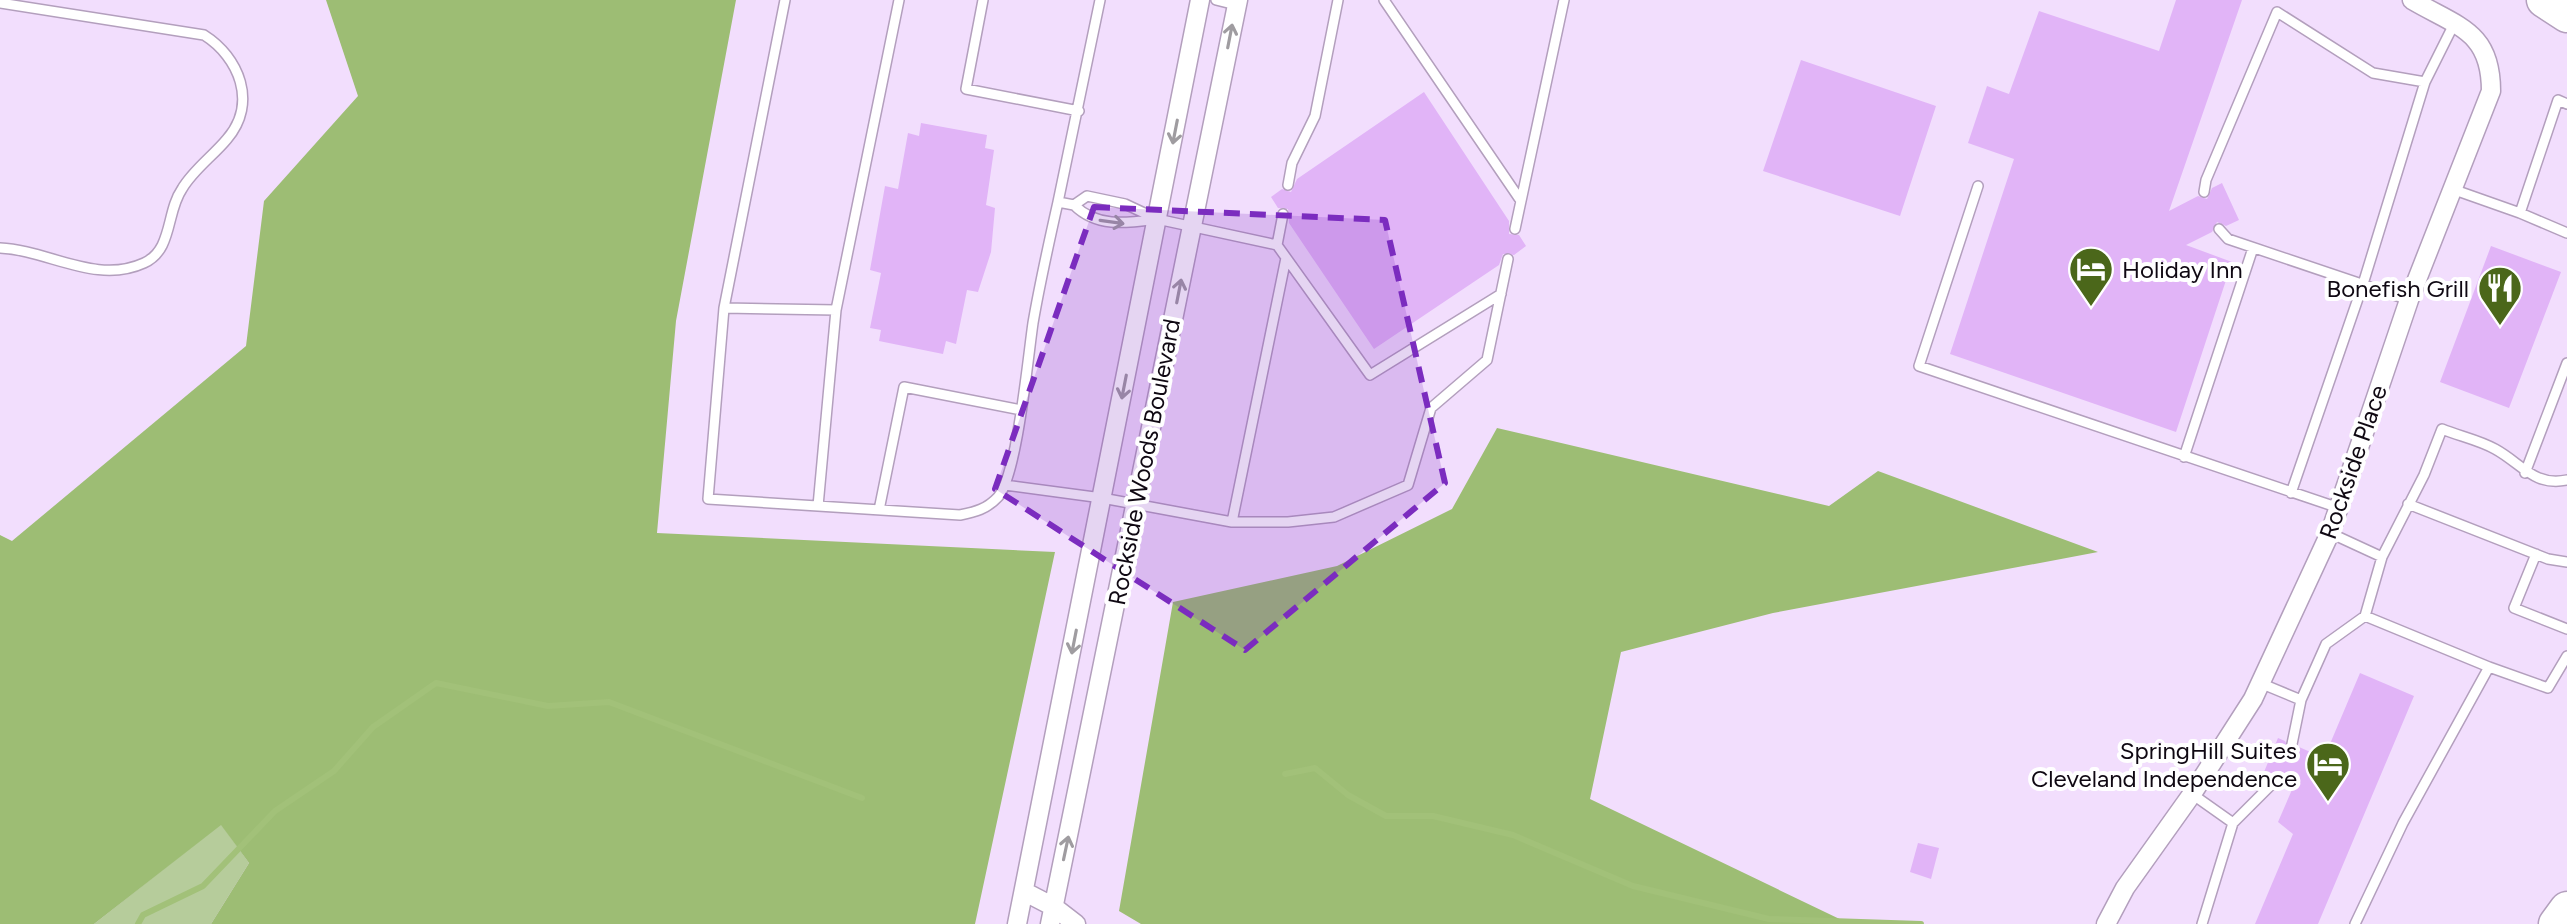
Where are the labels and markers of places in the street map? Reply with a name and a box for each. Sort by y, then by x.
hotel icon: Holiday Inn [2067,245,2115,308]
place label: Holiday Inn [2122,255,2243,284]
restaurant icon: Bonefish Grill [2476,264,2524,327]
place label: Bonefish Grill [2327,274,2469,303]
place label: SpringHill Suites Cleveland Independence [2031,736,2297,793]
hotel icon: SpringHill Suites Cleveland Independence [2304,740,2352,803]

